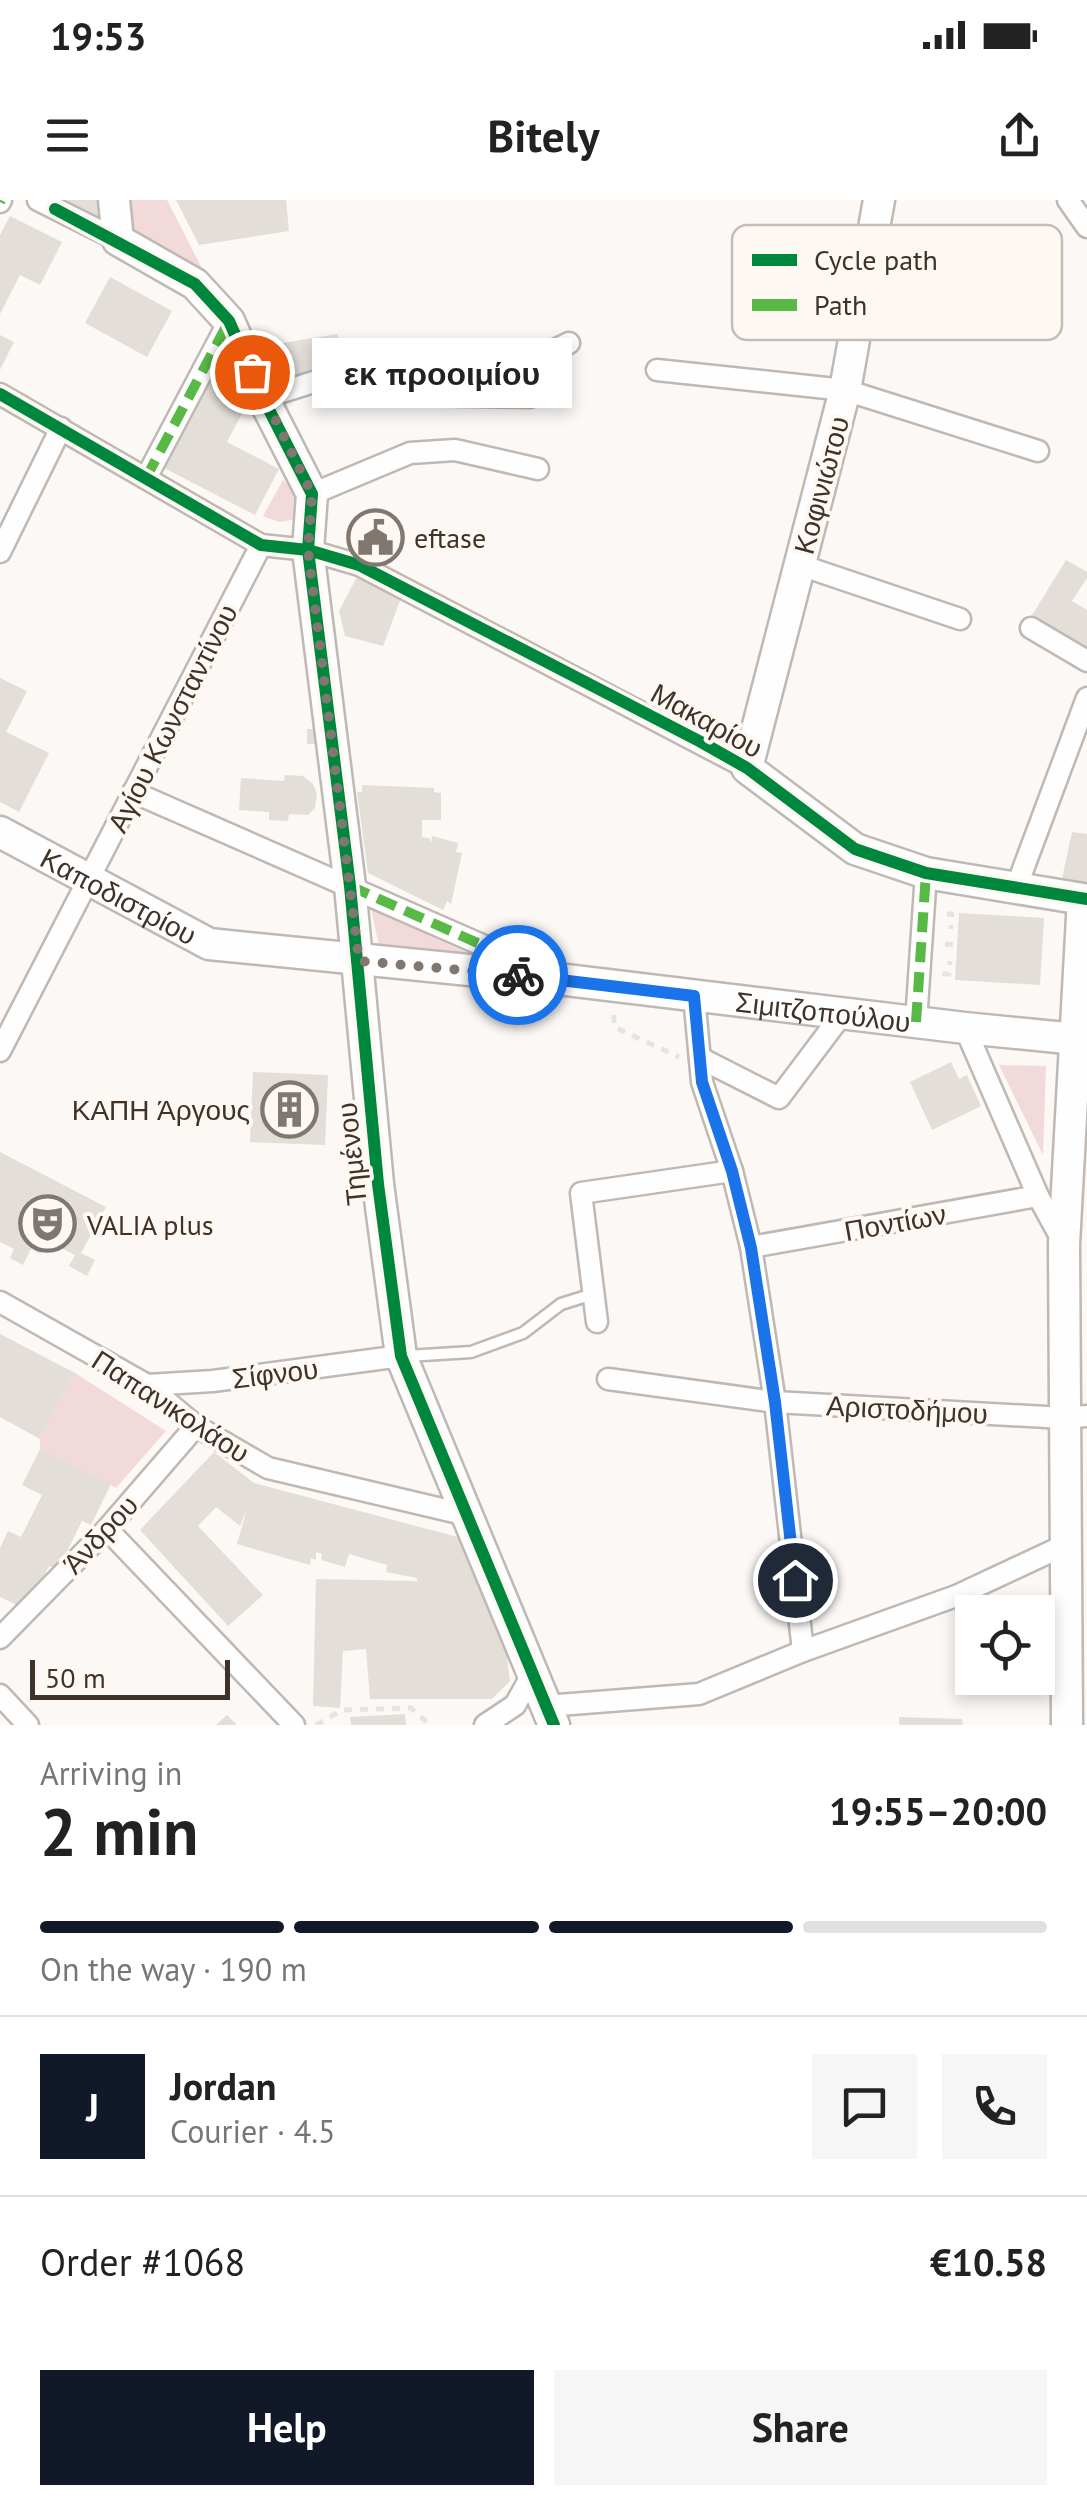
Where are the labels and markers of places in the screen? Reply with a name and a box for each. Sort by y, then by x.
pin [210,330,295,415]
callout: εκ προοιμίου [312,337,572,407]
public building icon: eftase [345,507,405,567]
place label: eftase [414,519,486,556]
building icon: ΚΑΠΗ Άργους [259,1079,319,1139]
place label: ΚΑΠΗ Άργους [72,1091,250,1128]
theatre icon: VALIA plus [18,1194,78,1254]
place label: VALIA plus [86,1206,214,1243]
pin [753,1538,838,1623]

